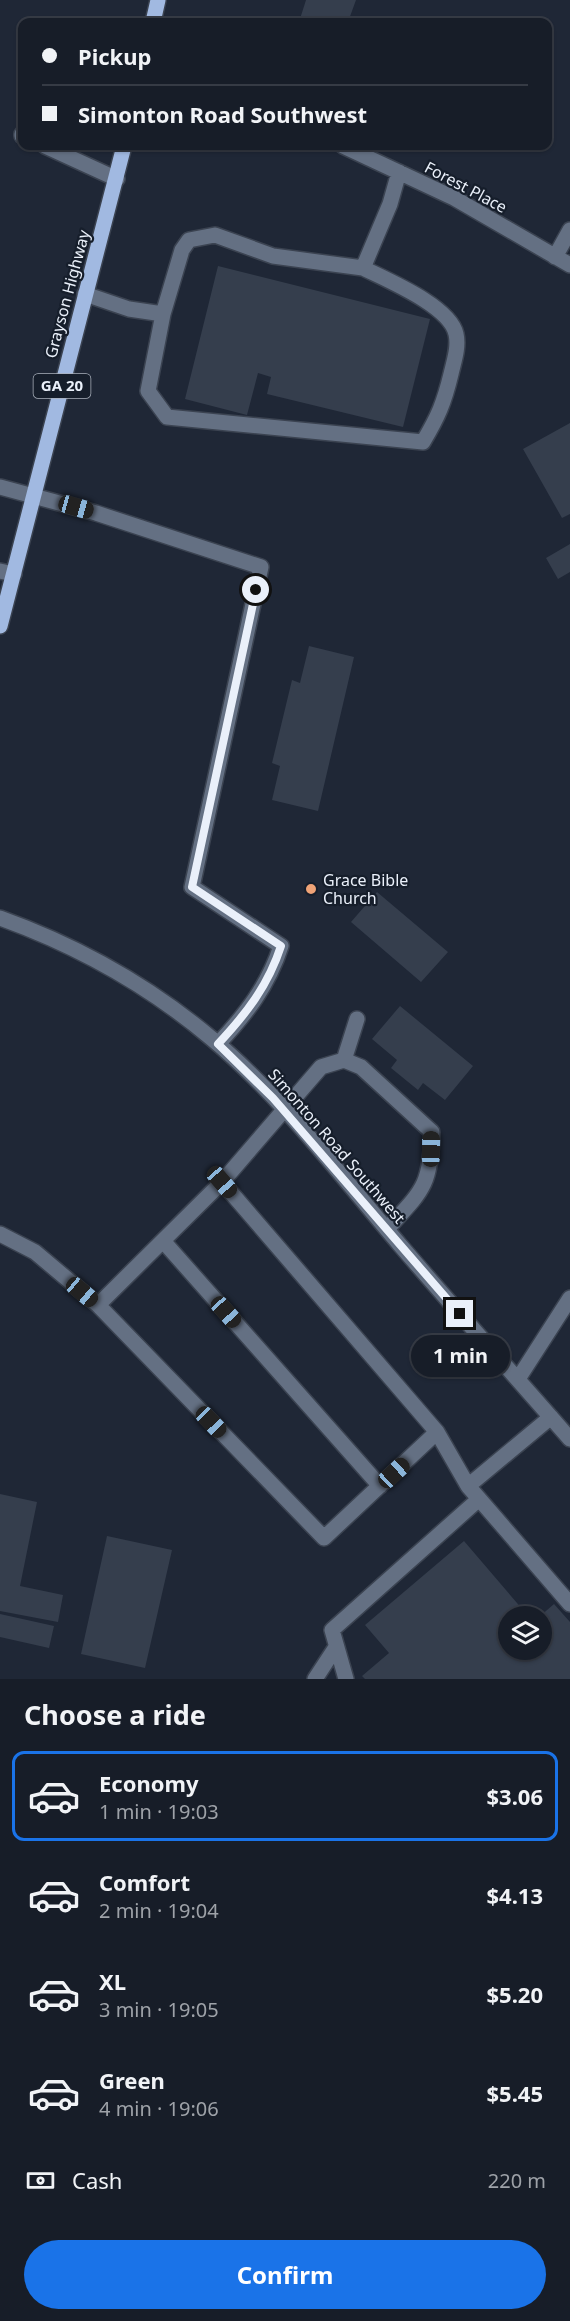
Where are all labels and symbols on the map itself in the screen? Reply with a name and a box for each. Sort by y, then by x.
street label: Forest Place [421,156,511,218]
street label: Grayson Highway [39,227,95,361]
road number: GA 20 [34,374,90,398]
car [56,493,96,521]
route start [242,576,269,603]
place label: Grace Bible Church [323,869,408,909]
marker: Grace Bible Church [304,882,318,896]
street label: Simonton Road Southwest [264,1064,411,1228]
car [422,1131,440,1167]
car [203,1163,241,1201]
car [62,1274,102,1310]
car [207,1293,245,1331]
route end [446,1300,473,1327]
callout: 1 min [410,1335,510,1377]
car [192,1403,230,1441]
car [375,1454,413,1492]

